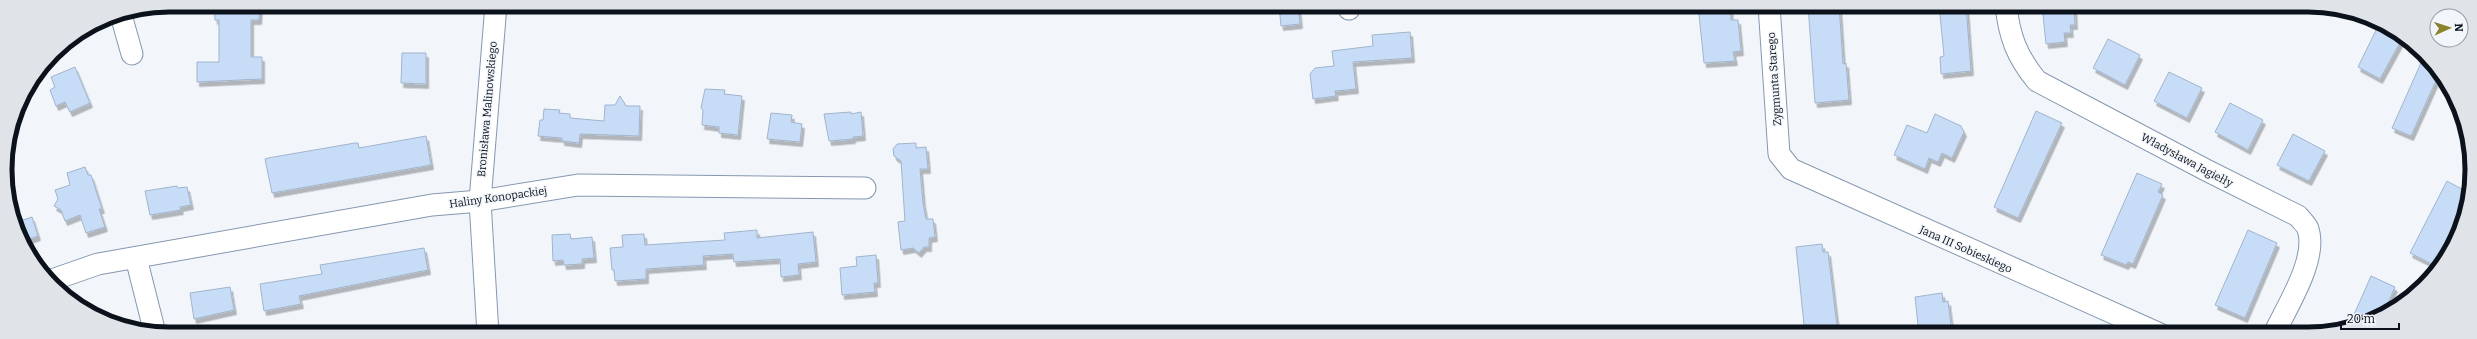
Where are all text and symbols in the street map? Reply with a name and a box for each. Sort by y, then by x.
north arrow [2429,8,2469,48]
text: N [2452,23,2465,33]
street label: Zygmunta Starego [1765,32,1784,126]
street label: Bronisława Malinowskiego [475,41,500,177]
street label: Władysława Jagiełły [2139,131,2235,190]
street label: Haliny Konopackiej [448,184,548,211]
street label: Jana III Sobieskiego [1917,223,2014,276]
scale bar [2341,305,2399,331]
text: 20 m [2347,312,2376,326]

